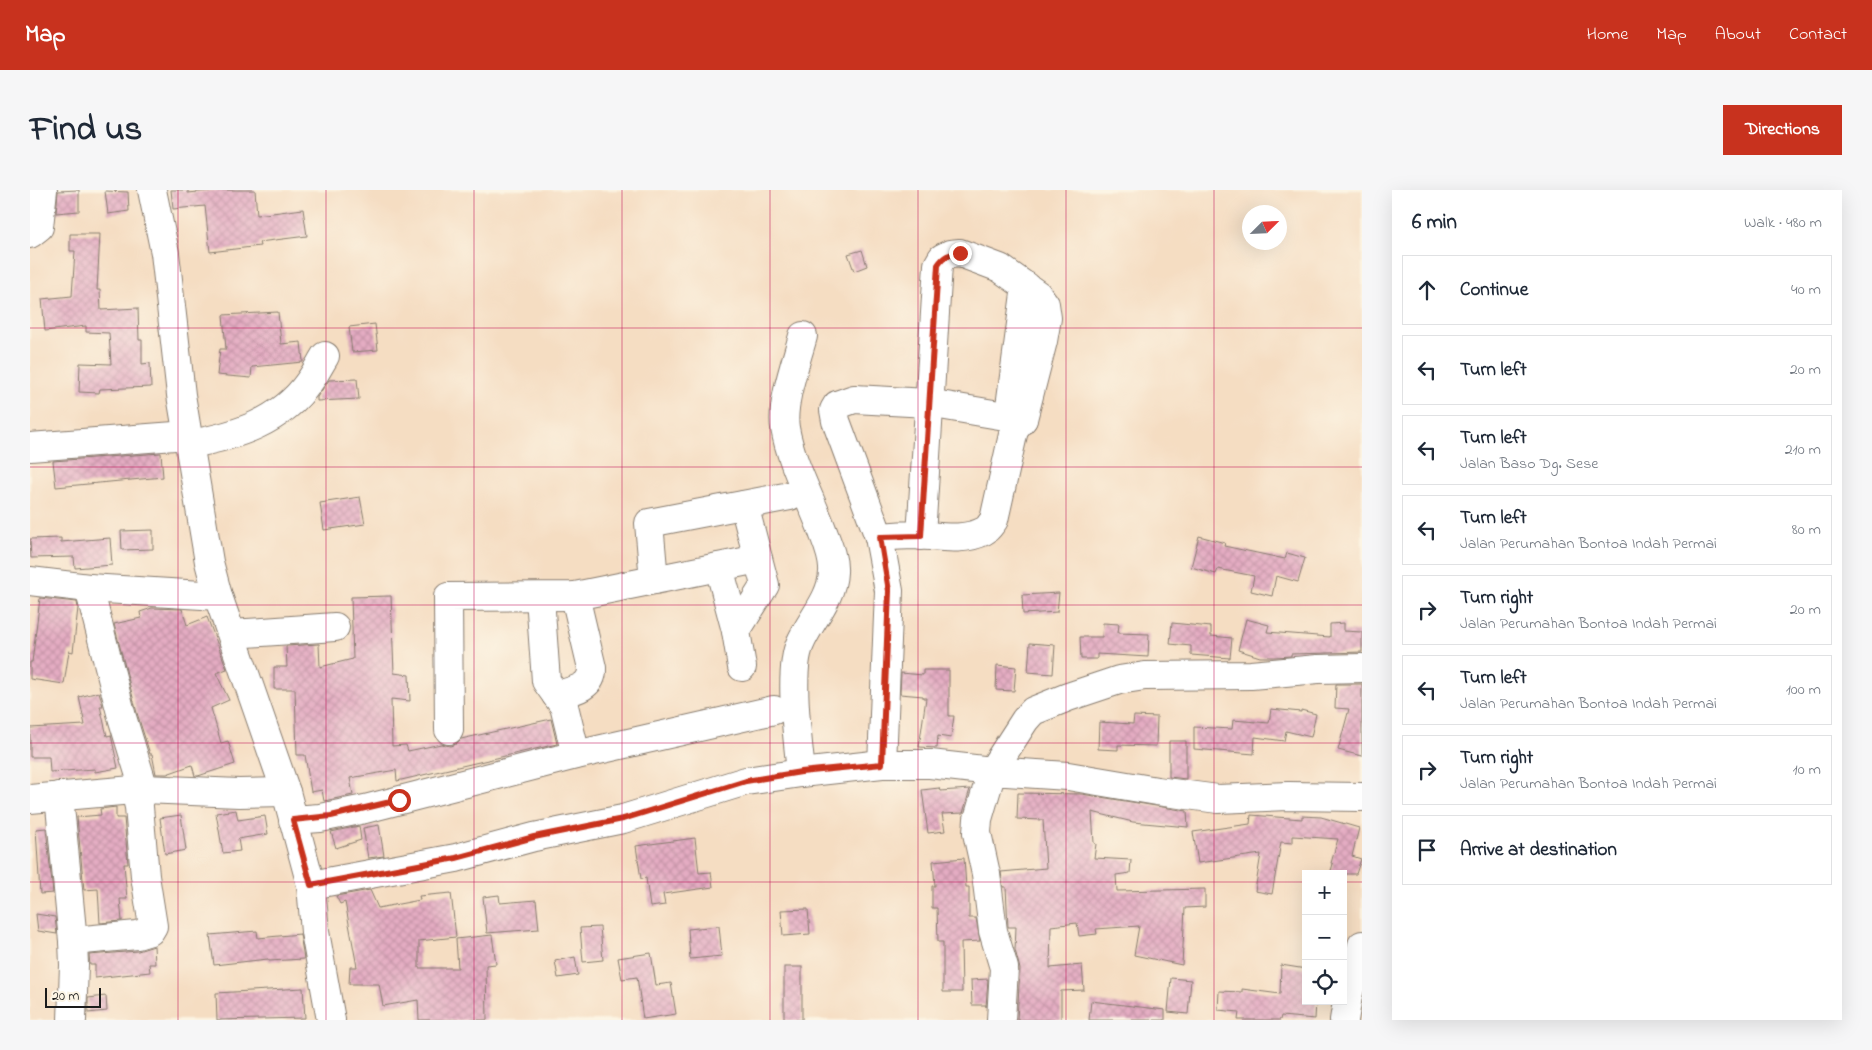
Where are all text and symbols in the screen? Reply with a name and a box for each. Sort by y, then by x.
text: Map [25,18,66,53]
text: Home [1587,22,1628,48]
text: Map [1656,22,1687,48]
text: About [1715,22,1761,48]
text: Contact [1789,22,1847,48]
text: Find us [30,105,142,156]
button: Directions [1723,105,1842,155]
north arrow [1242,205,1287,250]
text: 6 min [1412,208,1457,238]
text: Walk · 480 m [1744,211,1822,235]
route end [949,242,972,265]
icon: ahead [1413,276,1441,304]
text: Continue [1460,277,1528,304]
text: 40 m [1791,278,1821,302]
icon: left [1413,356,1441,384]
text: Turn left [1460,357,1527,384]
text: 20 m [1790,358,1821,382]
text: Turn left [1460,425,1527,452]
icon: left [1413,436,1441,464]
text: 210 m [1785,438,1821,462]
text: Jalan Baso Dg. Sese [1460,452,1599,476]
text: Turn left [1460,505,1527,532]
icon: left [1413,516,1441,544]
text: 80 m [1792,518,1821,542]
text: Jalan Perumahan Bontoa Indah Permai [1460,532,1717,556]
text: Turn right [1460,585,1533,612]
icon: right [1413,596,1441,624]
text: 20 m [1790,598,1821,622]
text: Jalan Perumahan Bontoa Indah Permai [1460,612,1717,636]
text: Turn left [1460,665,1527,692]
icon: left [1413,676,1441,704]
text: 100 m [1786,678,1821,702]
text: Jalan Perumahan Bontoa Indah Permai [1460,692,1717,716]
text: Turn right [1460,745,1533,772]
icon: right [1413,756,1441,784]
text: 10 m [1793,758,1821,782]
text: Jalan Perumahan Bontoa Indah Permai [1460,772,1717,796]
route start [388,789,411,812]
icon: arrive [1413,836,1441,864]
text: Arrive at destination [1460,837,1617,864]
map controls [1302,870,1347,1005]
button: + [1302,870,1347,915]
button: − [1302,915,1347,960]
button: locate [1302,960,1347,1005]
scale bar [45,985,101,1008]
text: 20 m [52,986,79,1007]

